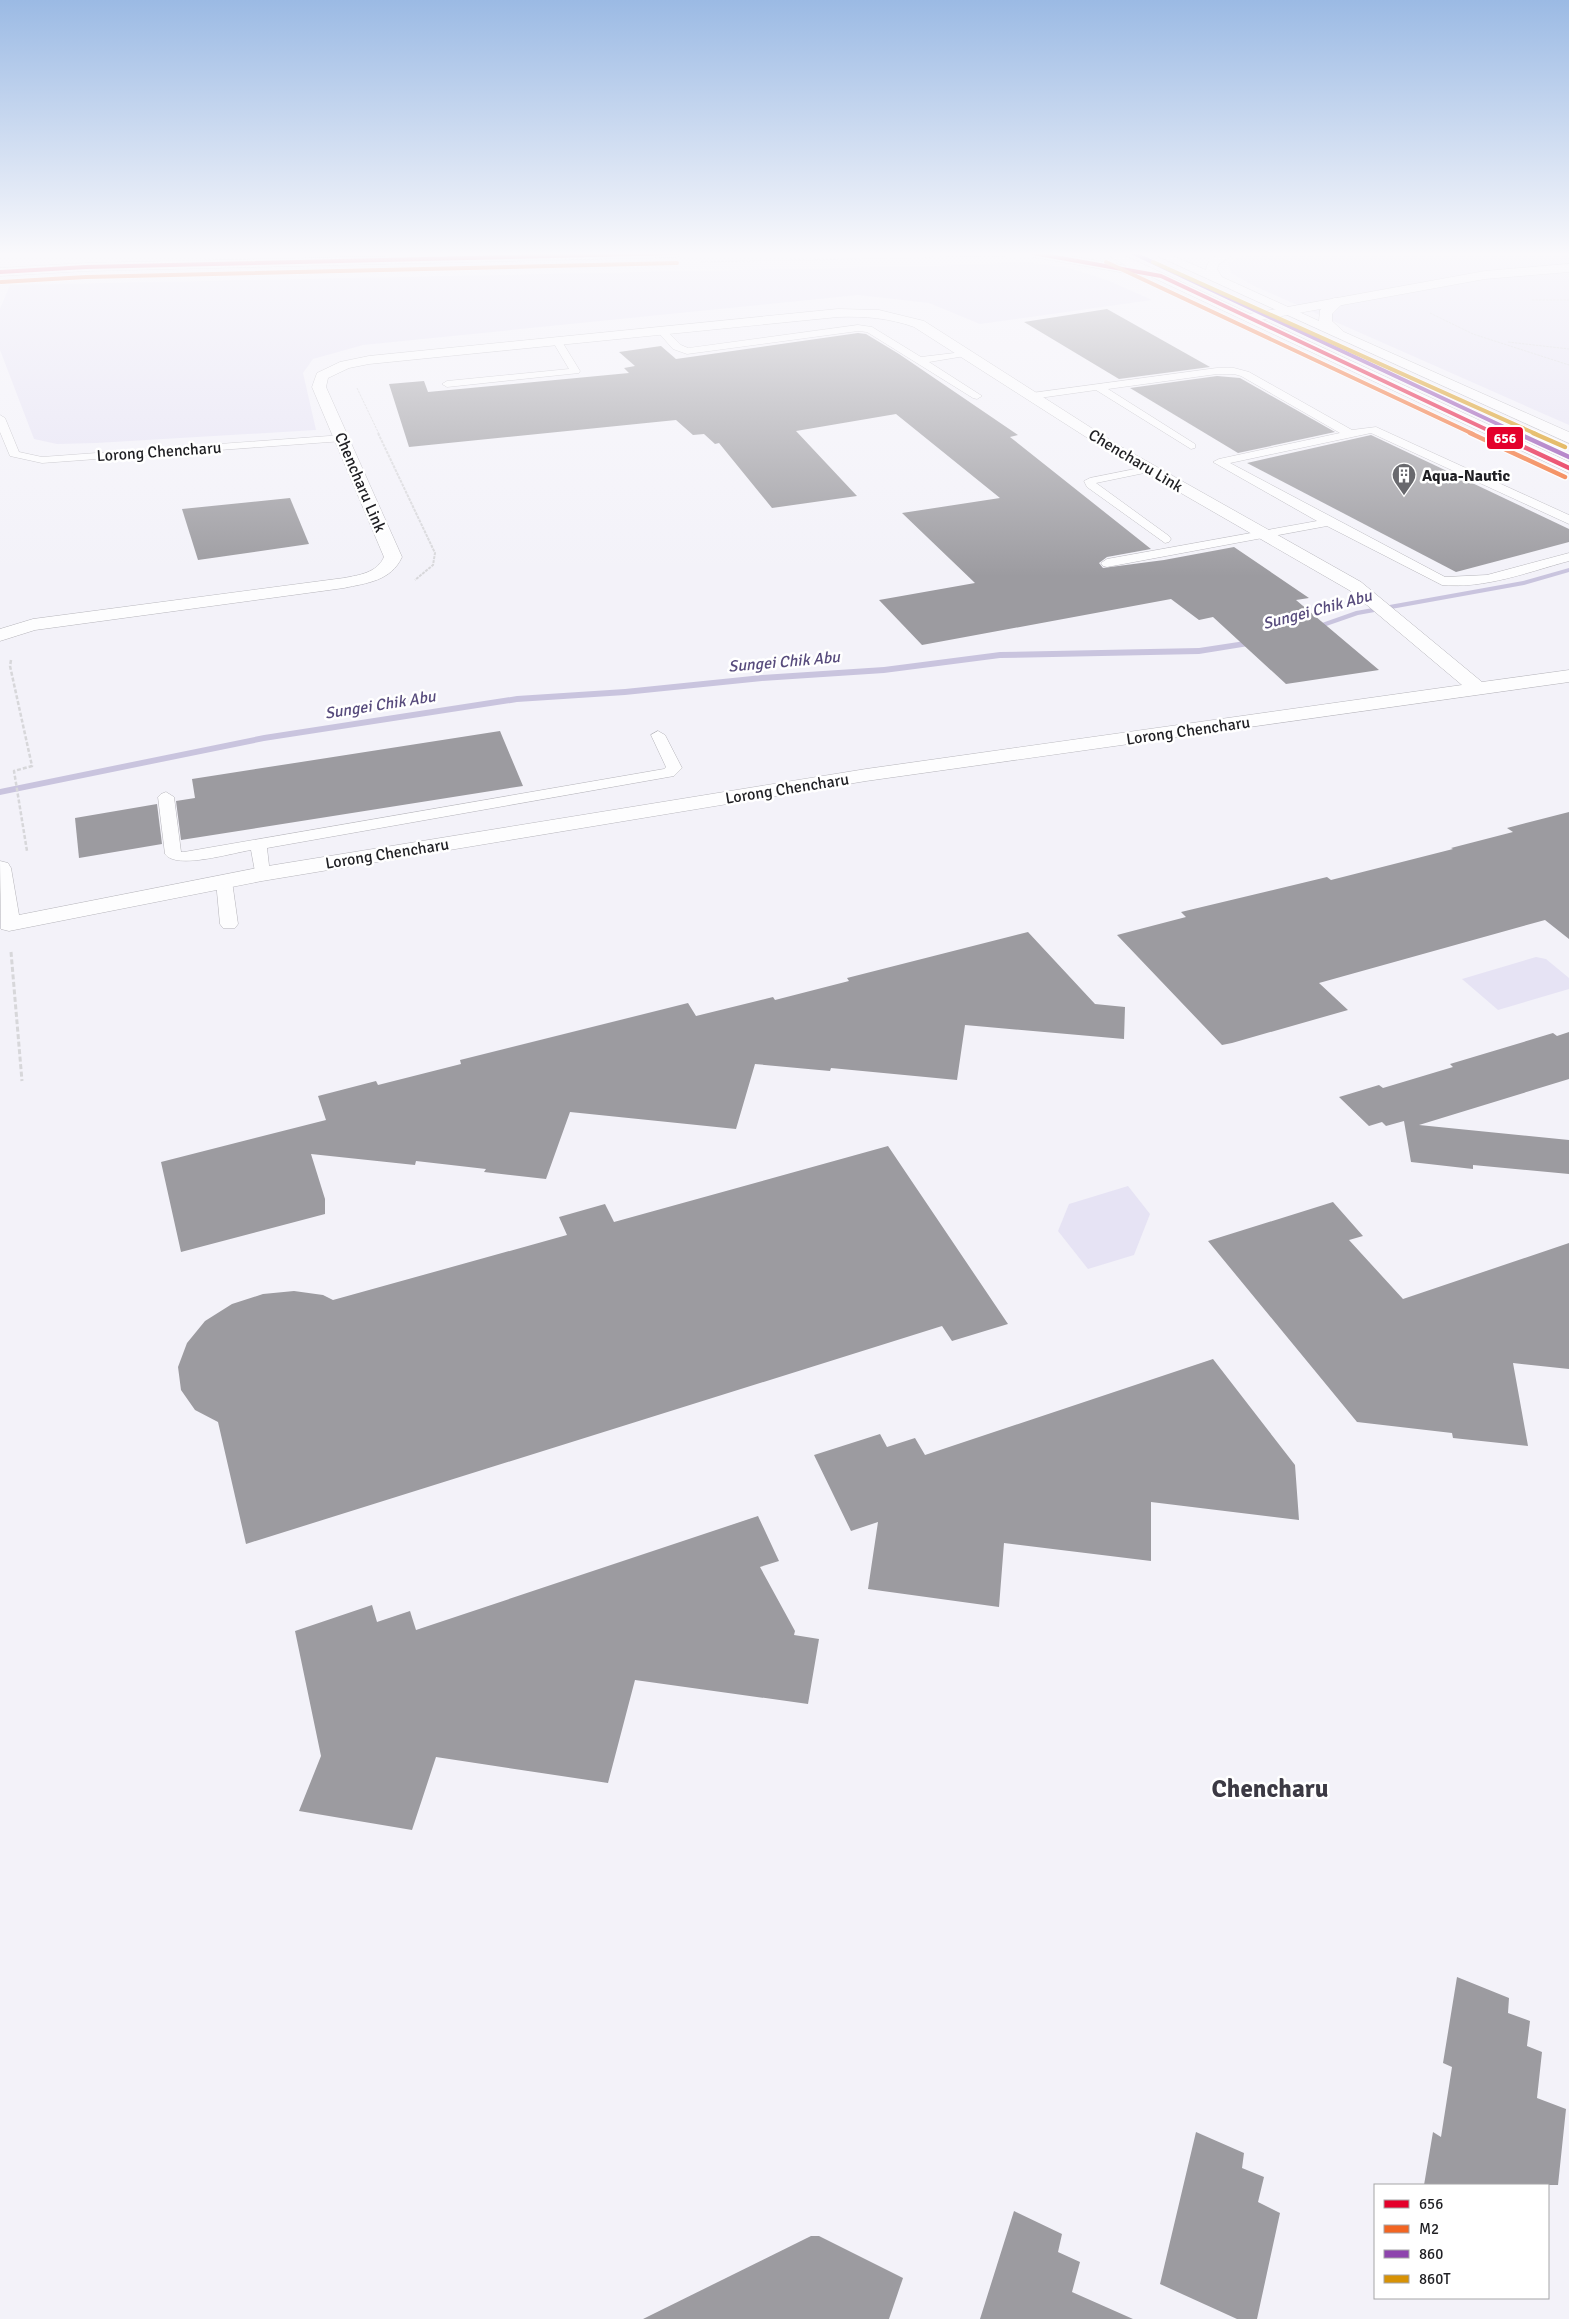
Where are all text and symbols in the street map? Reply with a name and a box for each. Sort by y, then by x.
street label: Chencharu Link [1085,425,1186,497]
line badge: 656 [1486,426,1524,450]
street label: Chencharu Link [330,429,390,535]
text: 656 [1494,430,1517,447]
street label: Lorong Chencharu [96,438,222,466]
building icon: Aqua-Nautic [1391,462,1417,496]
place label: Aqua-Nautic [1422,466,1511,486]
water label: Sungei Chik Abu [1261,586,1375,634]
water label: Sungei Chik Abu [727,647,842,677]
water label: Sungei Chik Abu [323,686,438,724]
street label: Lorong Chencharu [1125,712,1251,750]
street label: Lorong Chencharu [724,769,850,809]
street label: Lorong Chencharu [324,834,450,874]
district label: Chencharu [1212,1773,1328,1804]
legend [1374,2184,1549,2299]
text: 656 [1419,2195,1443,2213]
text: M2 [1419,2220,1439,2238]
text: 860 [1419,2245,1443,2263]
text: 860T [1419,2270,1451,2288]

